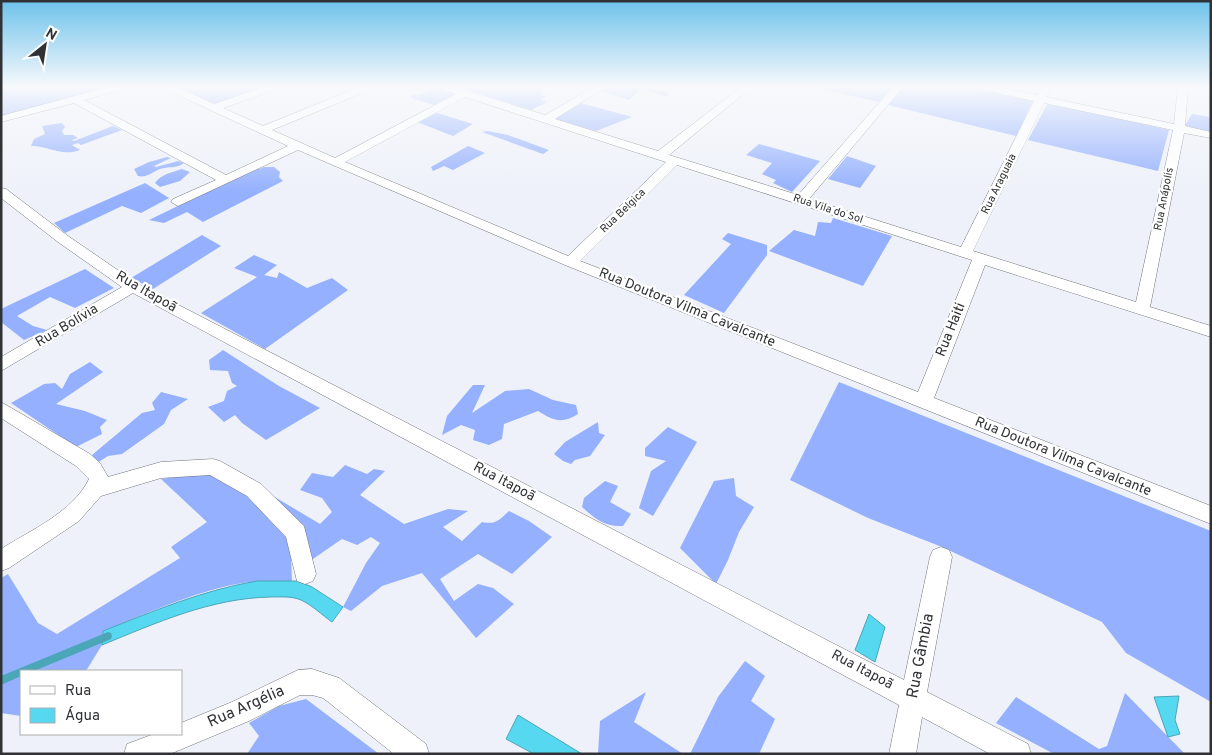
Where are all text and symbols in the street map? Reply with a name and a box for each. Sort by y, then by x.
north arrow [20,20,70,70]
text: N [42,25,59,45]
street label: Rua Araguaia [978,151,1020,217]
street label: Rua Anápolis [1151,166,1177,232]
street label: Rua Belgica [597,186,649,236]
street label: Rua Vila do Sol [791,191,865,227]
street label: Rua Doutora Vilma Cavalcante [596,265,778,351]
street label: Rua Itapoã [112,268,180,316]
street label: Rua Bolívia [33,301,101,351]
street label: Rua Haiti [933,301,969,359]
street label: Rua Doutora Vilma Cavalcante [972,414,1154,500]
street label: Rua Itapoã [470,459,538,505]
street label: Rua Gâmbia [903,612,939,700]
street label: Rua Itapoã [828,647,896,693]
legend [20,670,182,735]
street label: Rua Argélia [204,681,288,733]
text: Rua [65,682,91,701]
text: Água [65,706,100,726]

